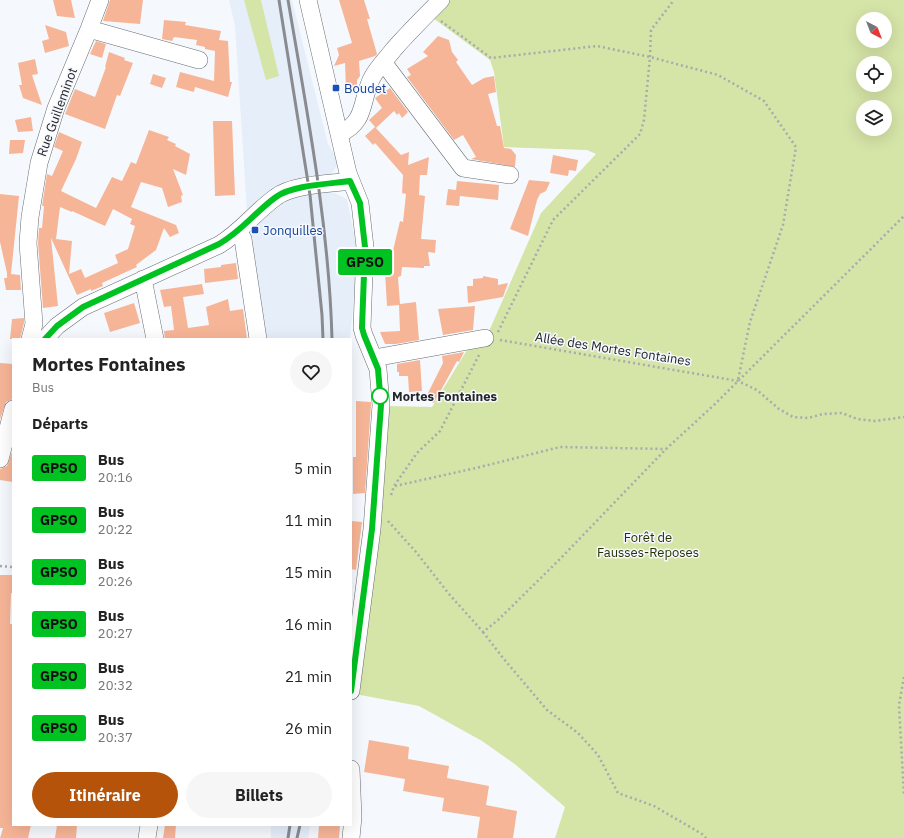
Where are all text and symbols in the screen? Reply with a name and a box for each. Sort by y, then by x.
north arrow [856,12,892,48]
map controls [856,12,892,136]
button: locate [856,56,892,92]
street label: Rue Guilleminot [33,65,81,159]
place label: Boudet [344,80,386,97]
marker: Boudet [331,83,341,93]
button: layers [856,100,892,136]
place label: Jonquilles [263,222,323,239]
marker: Jonquilles [250,225,260,235]
line badge: GPSO [337,249,393,275]
text: GPSO [346,253,384,271]
street label: Allée des Mortes Fontaines [534,328,692,370]
button: heart [290,351,332,393]
text: Mortes Fontaines [32,352,186,376]
text: Bus [32,379,54,396]
marker: Mortes Fontaines [371,387,389,405]
place label: Mortes Fontaines [392,388,498,405]
text: Départs [32,414,88,433]
text: Bus [98,450,124,469]
text: GPSO [40,459,78,477]
text: 5 min [294,459,332,478]
text: 20:16 [98,469,133,486]
text: Bus [98,502,124,521]
text: GPSO [40,511,78,529]
text: 11 min [285,511,332,530]
text: 20:22 [98,521,133,538]
park label: Forêt de Fausses-Reposes [597,529,699,561]
text: Bus [98,554,124,573]
text: GPSO [40,563,78,581]
text: 15 min [285,563,332,582]
text: 20:26 [98,573,133,590]
text: Bus [98,606,124,625]
text: GPSO [40,615,78,633]
text: 16 min [285,615,332,634]
text: 20:27 [98,625,133,642]
text: Bus [98,658,124,677]
text: GPSO [40,667,78,685]
text: 21 min [285,667,332,686]
text: 20:32 [98,677,133,694]
text: Bus [98,710,124,729]
text: GPSO [40,719,78,737]
text: 26 min [285,719,332,738]
text: 20:37 [98,729,133,746]
button: Itinéraire [32,772,178,818]
button: Billets [186,772,332,818]

